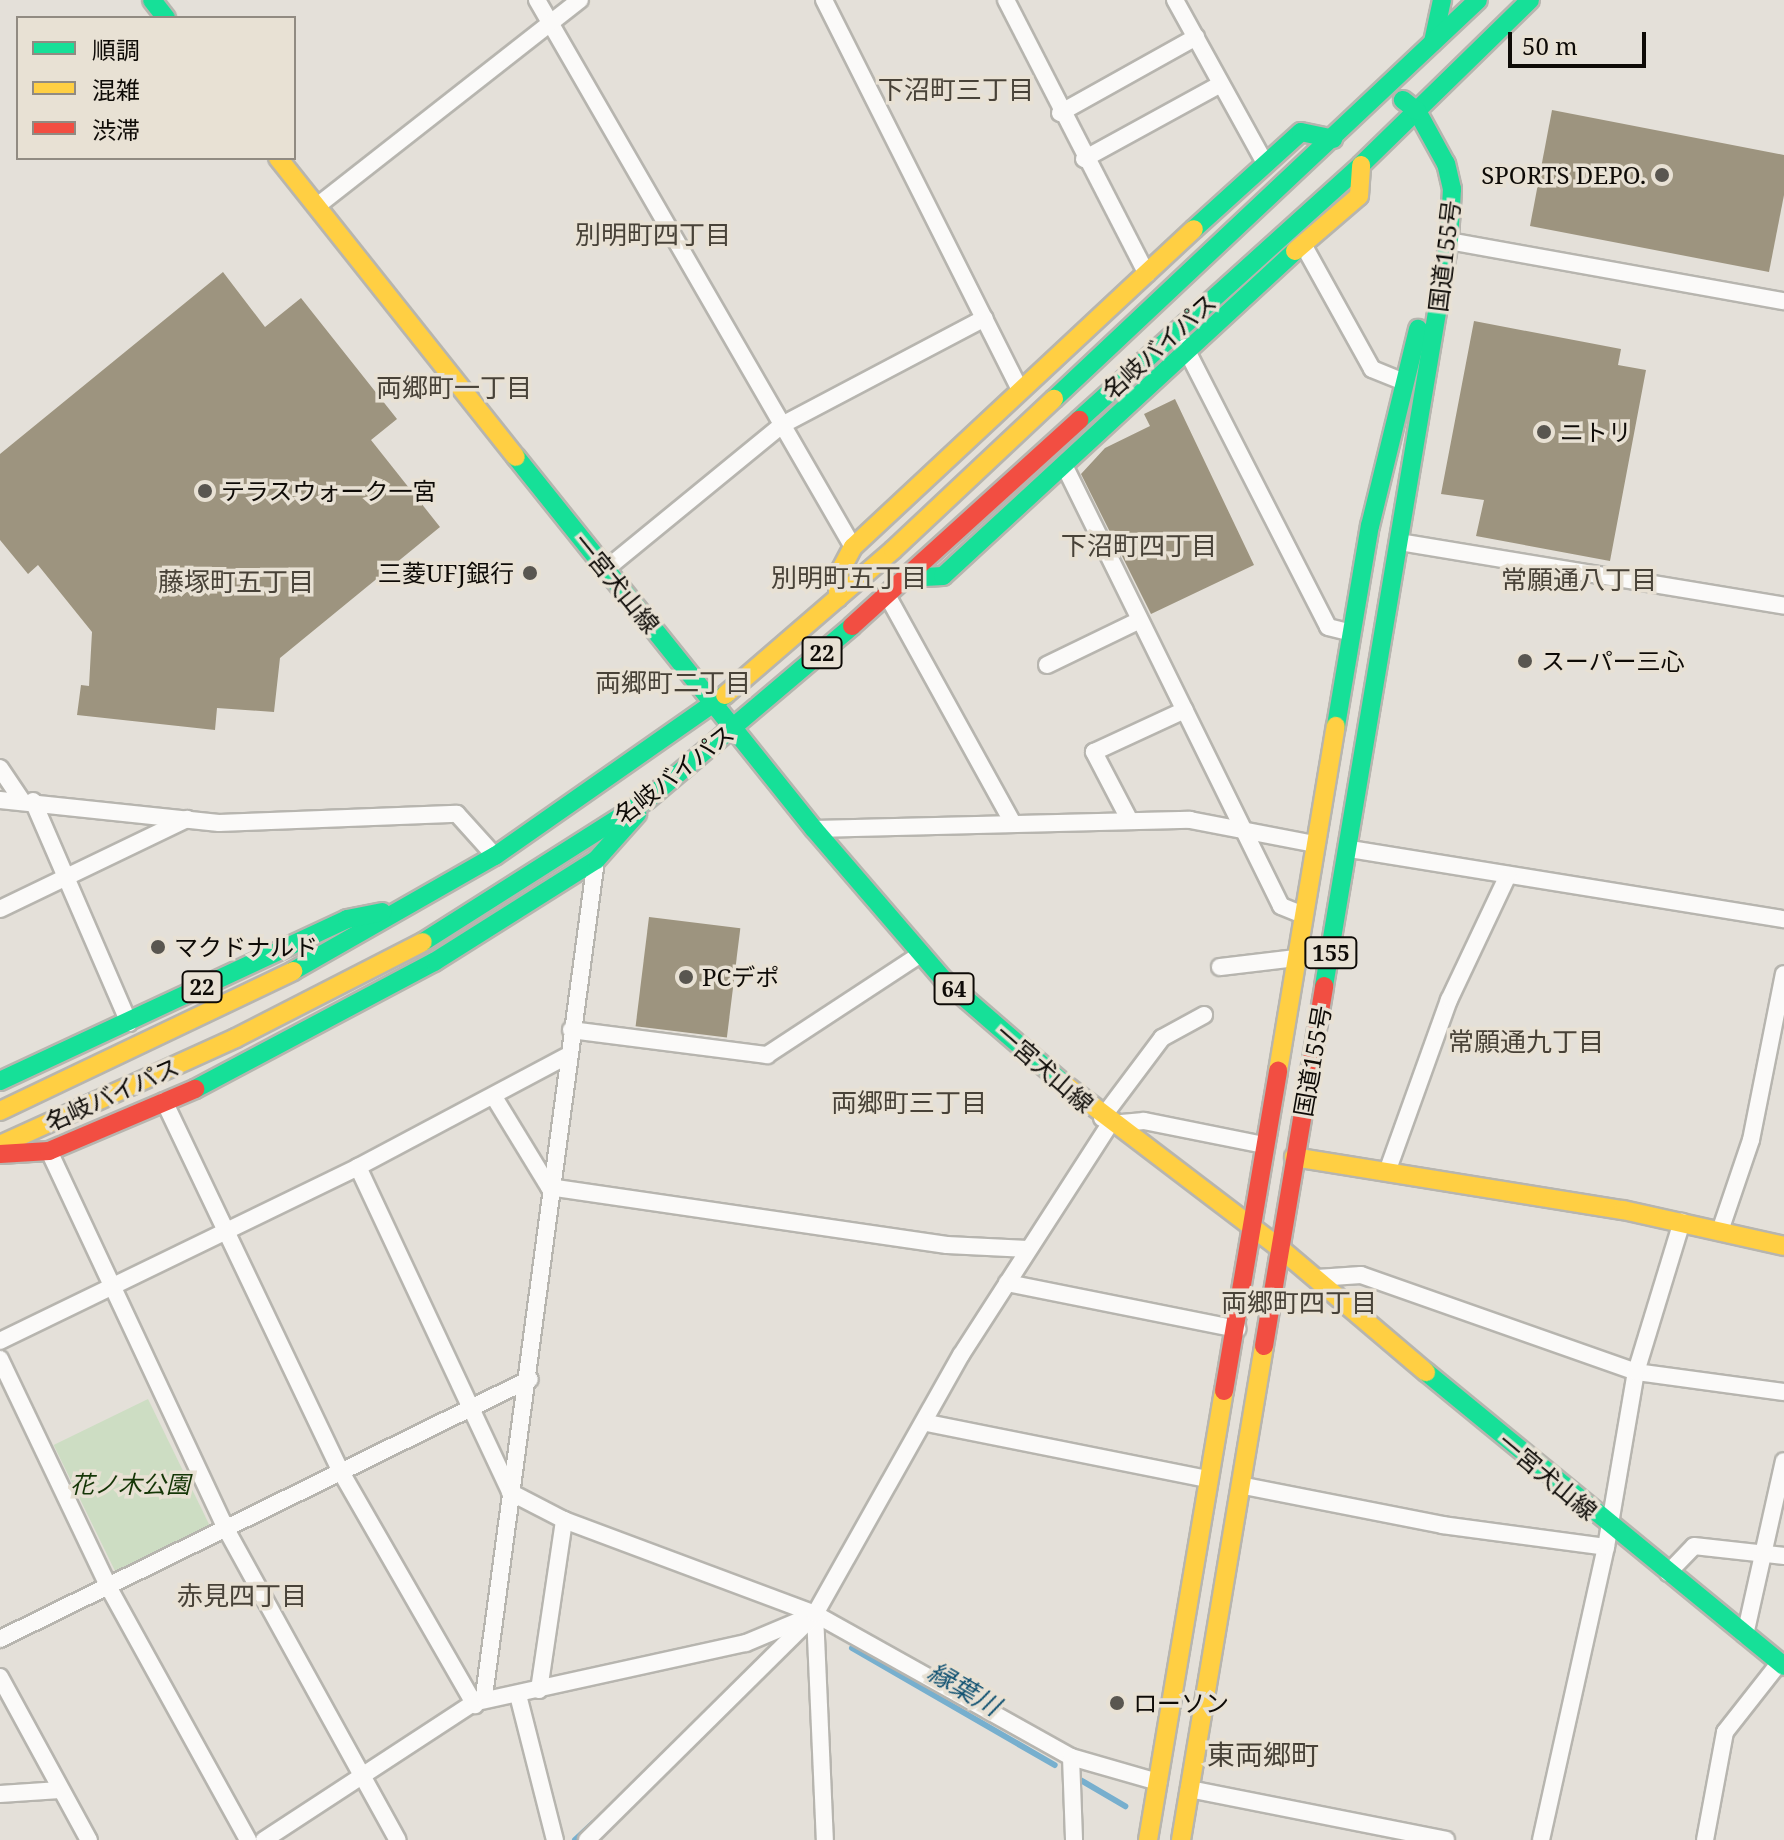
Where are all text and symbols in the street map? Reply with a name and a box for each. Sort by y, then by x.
legend [16,16,296,160]
scale bar [1512,16,1650,66]
text: 50 m [1522,29,1578,62]
text: 順調 [92,33,140,66]
text: 混雑 [92,73,140,106]
district label: 下沼町三丁目 [878,74,1034,106]
text: 渋滞 [92,113,140,146]
place label: SPORTS DEPO. [1481,161,1646,189]
marker: SPORTS DEPO. [1653,166,1671,184]
street label: 国道155号 [1423,199,1465,313]
district label: 別明町四丁目 [575,219,731,251]
street label: 名岐バイパス [1096,287,1222,405]
district label: 両郷町一丁目 [376,372,532,404]
place label: ニトリ [1560,418,1632,446]
marker: ニトリ [1535,423,1553,441]
place label: テラスウォーク一宮 [221,477,437,505]
marker: テラスウォーク一宮 [196,482,214,500]
street label: 一宮犬山線 [568,527,666,639]
district label: 下沼町四丁目 [1061,530,1217,562]
place label: 三菱UFJ銀行 [378,559,514,587]
district label: 別明町五丁目 [771,562,927,594]
marker: 三菱UFJ銀行 [521,564,539,582]
district label: 常願通八丁目 [1501,564,1657,596]
district label: 藤塚町五丁目 [158,566,314,598]
road number: 22 [800,635,844,671]
place label: スーパー三心 [1541,647,1685,675]
marker: スーパー三心 [1516,652,1534,670]
district label: 両郷町二丁目 [595,667,751,699]
street label: 名岐バイパス [608,718,740,830]
place label: マクドナルド [174,933,318,961]
road number: 155 [1303,935,1359,971]
marker: マクドナルド [149,938,167,956]
place label: PCデポ [702,963,779,991]
marker: PCデポ [677,968,695,986]
road number: 22 [180,969,224,1005]
road number: 64 [932,971,976,1007]
street label: 国道155号 [1288,1003,1336,1119]
street label: 一宮犬山線 [990,1018,1100,1118]
district label: 常願通九丁目 [1448,1026,1604,1058]
street label: 名岐バイパス [40,1052,184,1136]
district label: 両郷町三丁目 [831,1087,987,1119]
district label: 両郷町四丁目 [1221,1287,1377,1319]
street label: 一宮犬山線 [1493,1426,1603,1526]
park label: 花ノ木公園 [70,1470,190,1498]
district label: 赤見四丁目 [177,1580,307,1612]
water label: 縁葉川 [922,1656,1006,1722]
place label: ローソン [1133,1689,1229,1717]
marker: ローソン [1108,1694,1126,1712]
district label: 東両郷町 [1207,1737,1319,1771]

